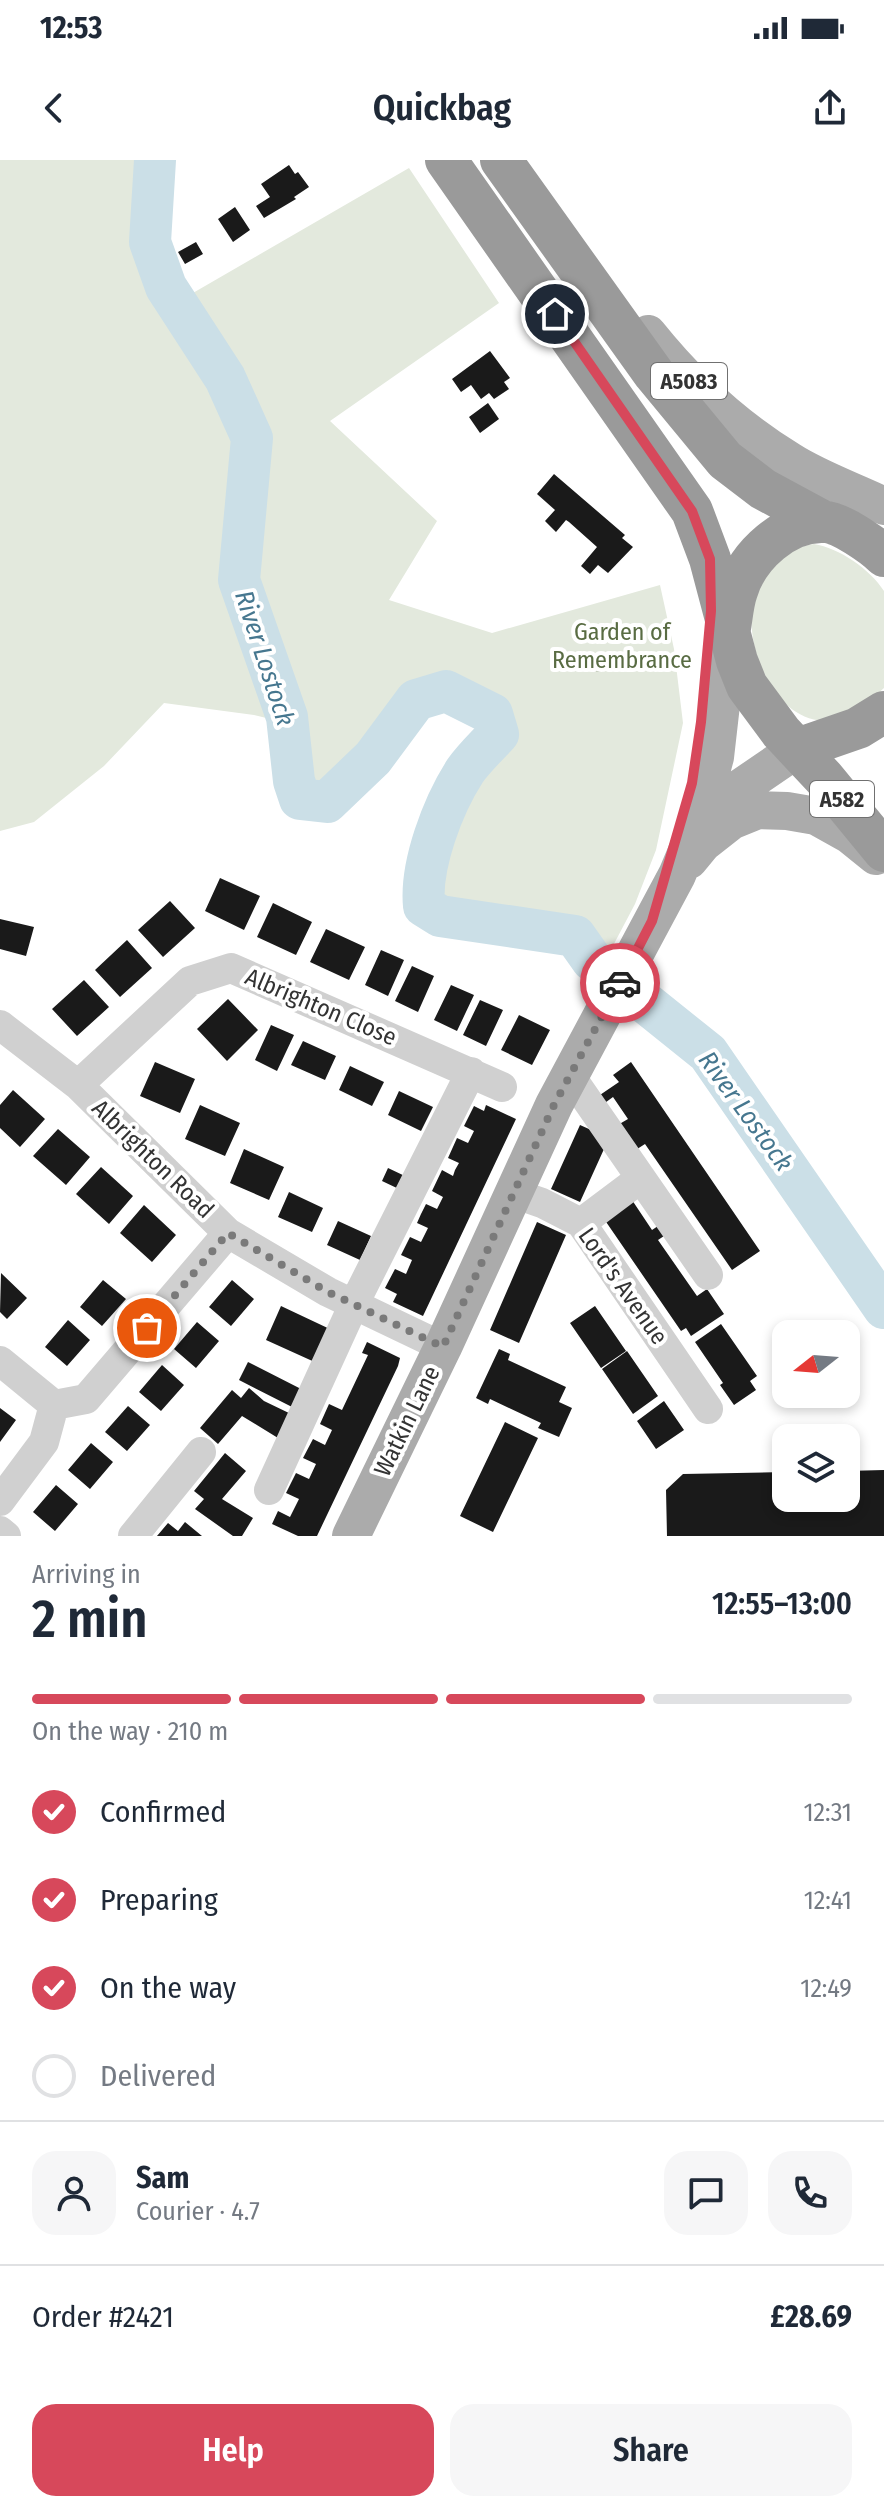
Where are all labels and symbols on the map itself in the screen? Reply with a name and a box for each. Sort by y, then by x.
pin [521,280,589,348]
road number: A5083 [651,363,727,399]
water label: River Lostock [228,587,301,730]
park label: Garden of Remembrance [552,618,692,674]
road number: A582 [810,781,874,817]
courier [580,943,660,1023]
street label: Albrighton Close [241,963,401,1051]
water label: River Lostock [692,1045,799,1177]
street label: Albrighton Road [86,1094,220,1224]
street label: Lord's Avenue [573,1222,673,1350]
pin [113,1294,181,1362]
north arrow [772,1320,860,1408]
street label: Watkin Lane [368,1361,446,1481]

